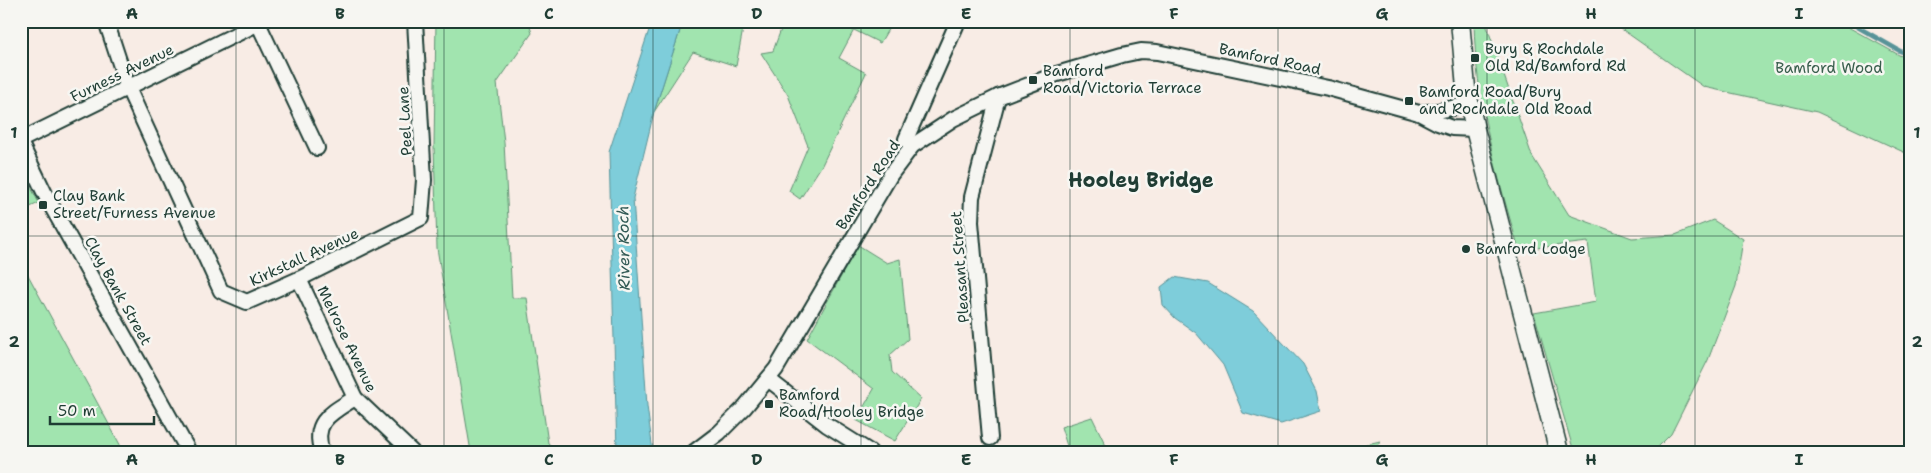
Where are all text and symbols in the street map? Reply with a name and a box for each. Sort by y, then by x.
text: A [126,3,138,24]
text: B [335,3,345,24]
text: C [544,3,554,24]
text: D [751,3,763,24]
text: E [961,3,971,24]
text: F [1169,3,1179,24]
text: G [1376,3,1389,24]
text: H [1585,3,1597,24]
text: I [1795,3,1804,24]
street label: Bamford Road [1217,38,1323,80]
street label: Furness Avenue [67,39,177,107]
place label: Bury & Rochdale Old Rd/Bamford Rd [1485,39,1627,76]
marker: Bury & Rochdale Old Rd/Bamford Rd [1469,52,1481,64]
park label: Bamford Wood [1775,58,1883,78]
place label: Bamford Road/Victoria Terrace [1043,61,1202,98]
marker: Bamford Road/Victoria Terrace [1027,74,1039,86]
place label: Bamford Road/Bury and Rochdale Old Road [1419,82,1592,119]
street label: Peel Lane [393,86,417,156]
marker: Bamford Road/Bury and Rochdale Old Road [1403,95,1415,107]
text: 1 [10,122,18,143]
text: 1 [1913,122,1921,143]
street label: Bamford Road [831,136,905,234]
district label: Hooley Bridge [1068,167,1214,193]
place label: Clay Bank Street/Furness Avenue [53,186,216,223]
marker: Clay Bank Street/Furness Avenue [37,199,49,211]
water label: River Roch [612,205,635,291]
street label: Pleasant Street [946,210,974,324]
street label: Kirkstall Avenue [246,223,362,291]
street label: Clay Bank Street [80,233,156,349]
place label: Bamford Lodge [1476,239,1586,259]
marker: Bamford Lodge [1460,243,1472,255]
street label: Melrose Avenue [313,283,381,395]
text: 2 [8,331,20,352]
text: 2 [1911,331,1923,352]
place label: Bamford Road/Hooley Bridge [779,385,924,422]
scale bar [50,393,154,425]
marker: Bamford Road/Hooley Bridge [763,398,775,410]
text: 50 m [58,401,96,421]
text: A [126,449,138,470]
text: B [335,449,345,470]
text: C [544,449,554,470]
text: D [751,449,763,470]
text: E [961,449,971,470]
text: F [1169,449,1179,470]
text: G [1376,449,1389,470]
text: H [1585,449,1597,470]
text: I [1795,449,1804,470]

